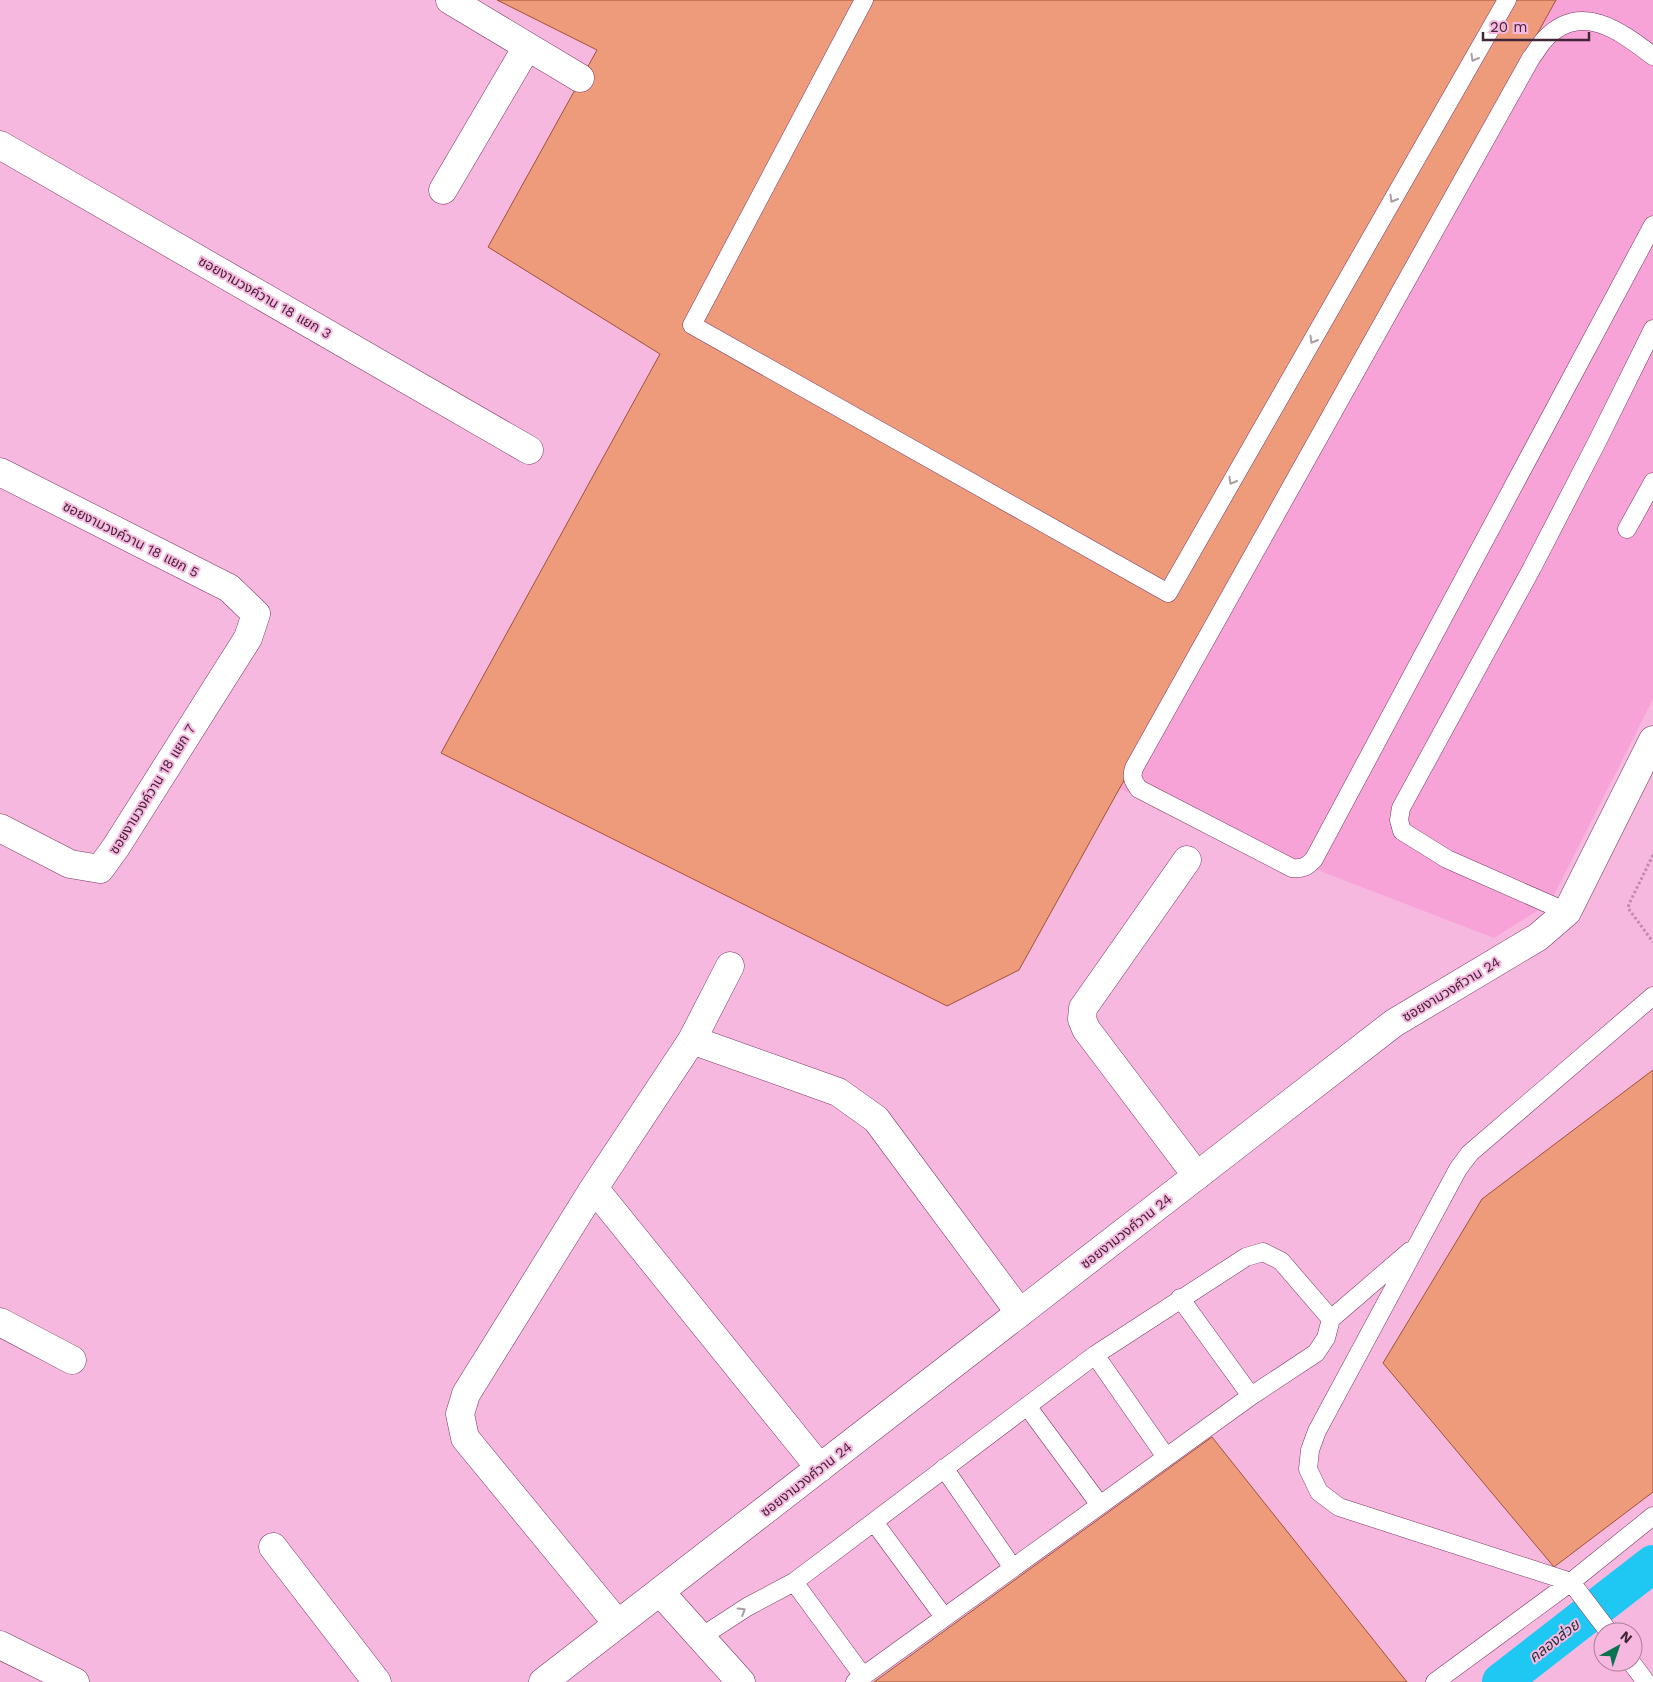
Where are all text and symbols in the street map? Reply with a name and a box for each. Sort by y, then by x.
scale bar [1483,10,1589,42]
text: 20 m [1490,18,1528,36]
one-way arrow [1470,52,1480,61]
one-way arrow [1390,193,1400,202]
street label: ซอยงามวงค์วาน 18 แยก 3 [196,252,334,342]
one-way arrow [1309,334,1319,343]
one-way arrow [1228,475,1238,484]
street label: ซอยงามวงค์วาน 18 แยก 5 [60,498,202,580]
street label: ซอยงามวงค์วาน 18 แยก 7 [106,721,199,857]
street label: ซอยงามวงศ์วาน 24 [1399,953,1503,1025]
street label: ซอยงามวงศ์วาน 24 [1077,1190,1175,1272]
street label: ซอยงามวงศ์วาน 24 [757,1438,855,1520]
one-way arrow [736,1607,745,1617]
water label: คลองส่วย [1525,1615,1584,1666]
north arrow [1593,1622,1643,1672]
text: N [1617,1628,1635,1647]

